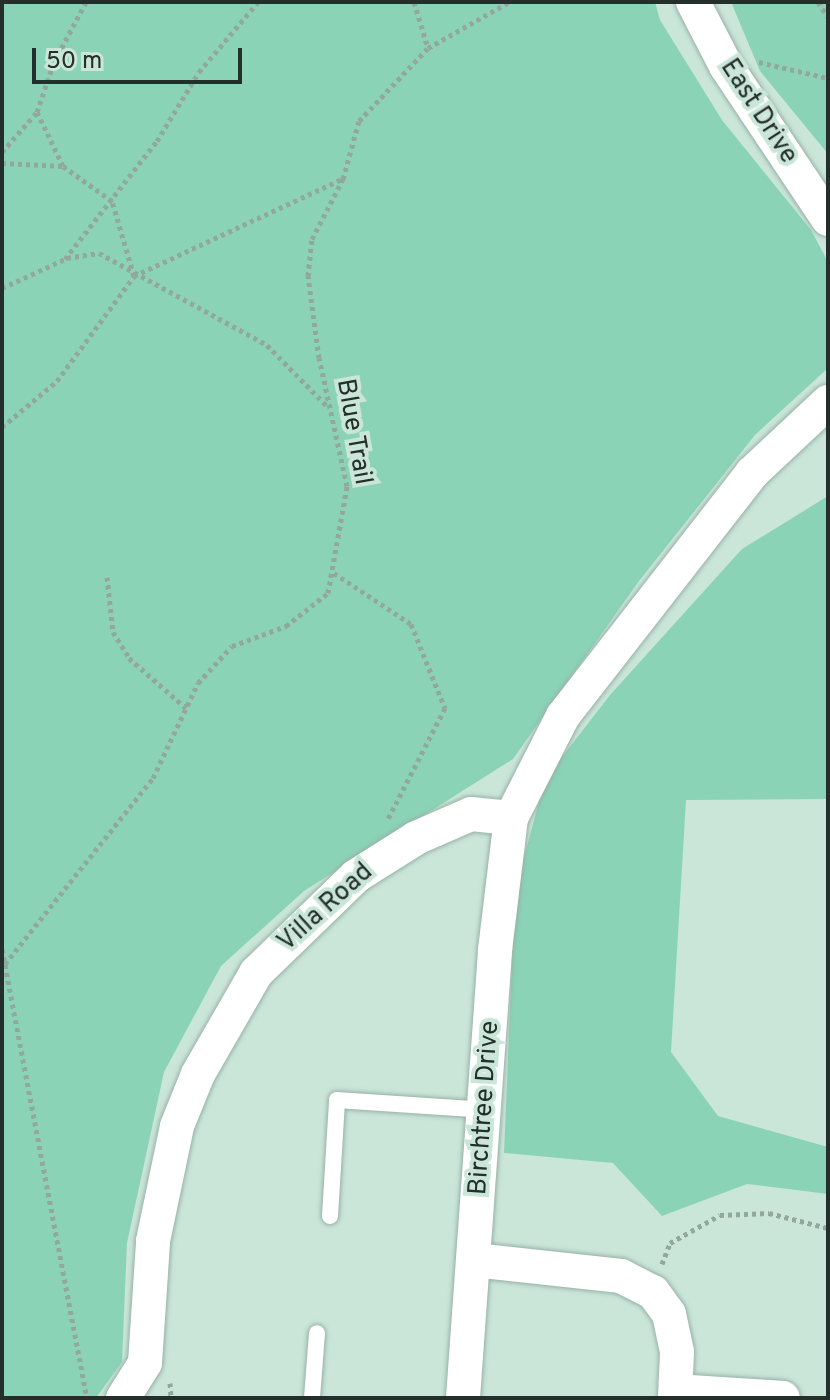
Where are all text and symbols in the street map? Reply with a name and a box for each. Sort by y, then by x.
scale bar [36,32,246,82]
text: 50 m [46,47,102,77]
street label: East Drive [713,54,803,170]
street label: Blue Trail [328,376,378,488]
street label: Villa Road [272,857,380,959]
street label: Birchtree Drive [463,1020,507,1196]

